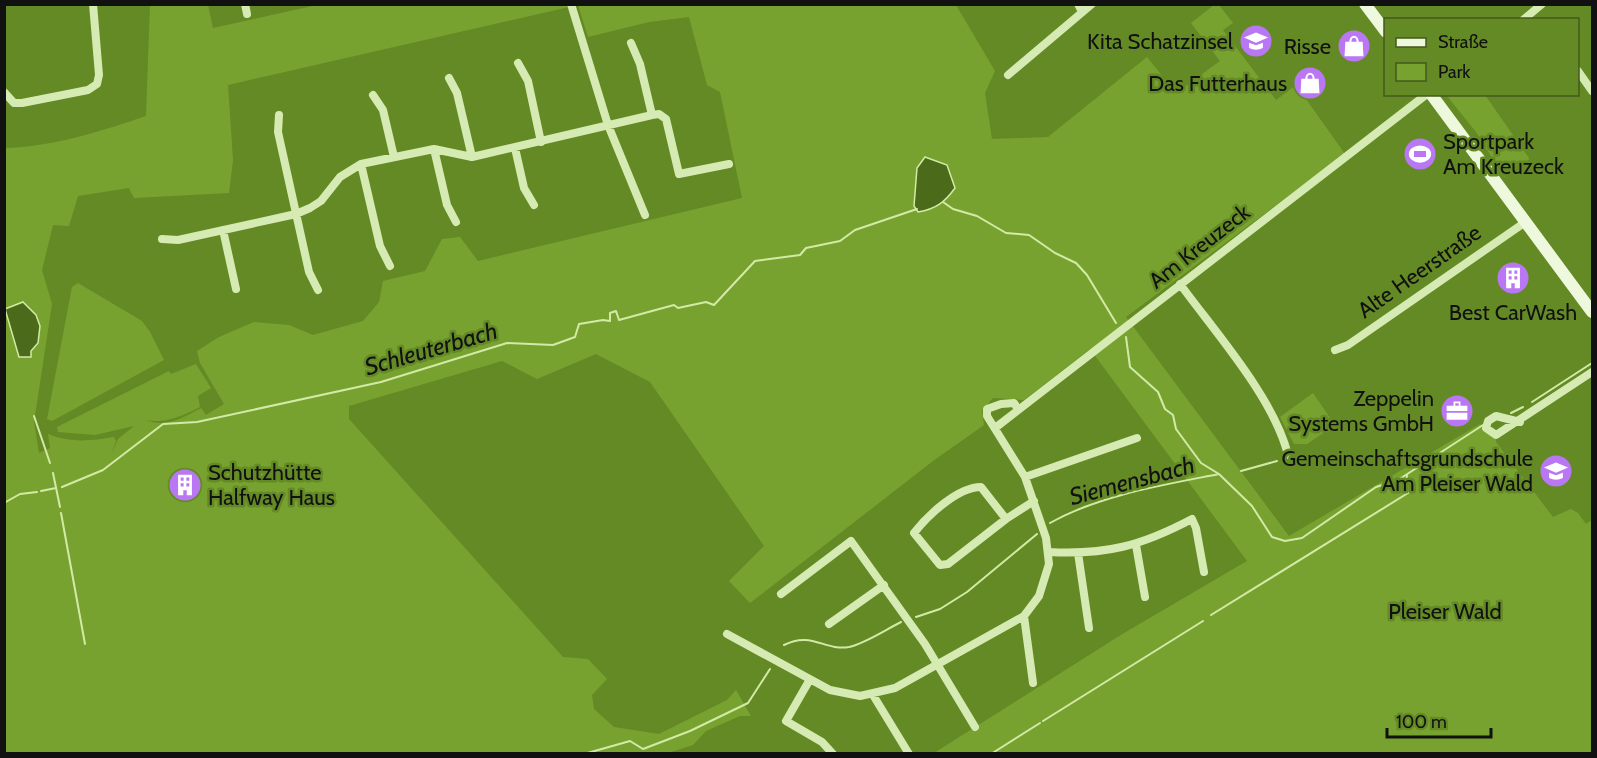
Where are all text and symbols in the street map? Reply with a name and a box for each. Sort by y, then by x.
legend [1384,18,1579,96]
school or university icon: Kita Schatzinsel [1238,23,1274,59]
place label: Kita Schatzinsel [1087,28,1234,55]
shop icon: Risse [1336,28,1372,64]
text: Straße [1438,31,1488,53]
place label: Risse [1284,33,1331,60]
text: Park [1438,61,1471,83]
shop icon: Das Futterhaus [1292,65,1328,101]
place label: Das Futterhaus [1148,70,1287,97]
place label: Sportpark Am Kreuzeck [1443,128,1564,180]
sports icon: Sportpark Am Kreuzeck [1402,136,1438,172]
street label: Am Kreuzeck [1143,198,1255,294]
street label: Alte Heerstraße [1352,219,1486,324]
building icon: Best CarWash [1495,260,1531,296]
place label: Best CarWash [1449,299,1577,326]
water label: Schleuterbach [361,316,500,381]
place label: Zeppelin Systems GmbH [1288,385,1434,437]
office icon: Zeppelin Systems GmbH [1439,393,1475,429]
place label: Gemeinschaftsgrundschule Am Pleiser Wald [1281,445,1533,497]
water label: Siemensbach [1066,450,1198,511]
school or university icon: Gemeinschaftsgrundschule Am Pleiser Wald [1538,453,1574,489]
place label: Schutzhütte Halfway Haus [208,459,335,511]
building icon: Schutzhütte Halfway Haus [167,467,203,503]
park label: Pleiser Wald [1388,598,1502,625]
scale bar [1387,701,1490,739]
text: 100 m [1396,711,1447,733]

